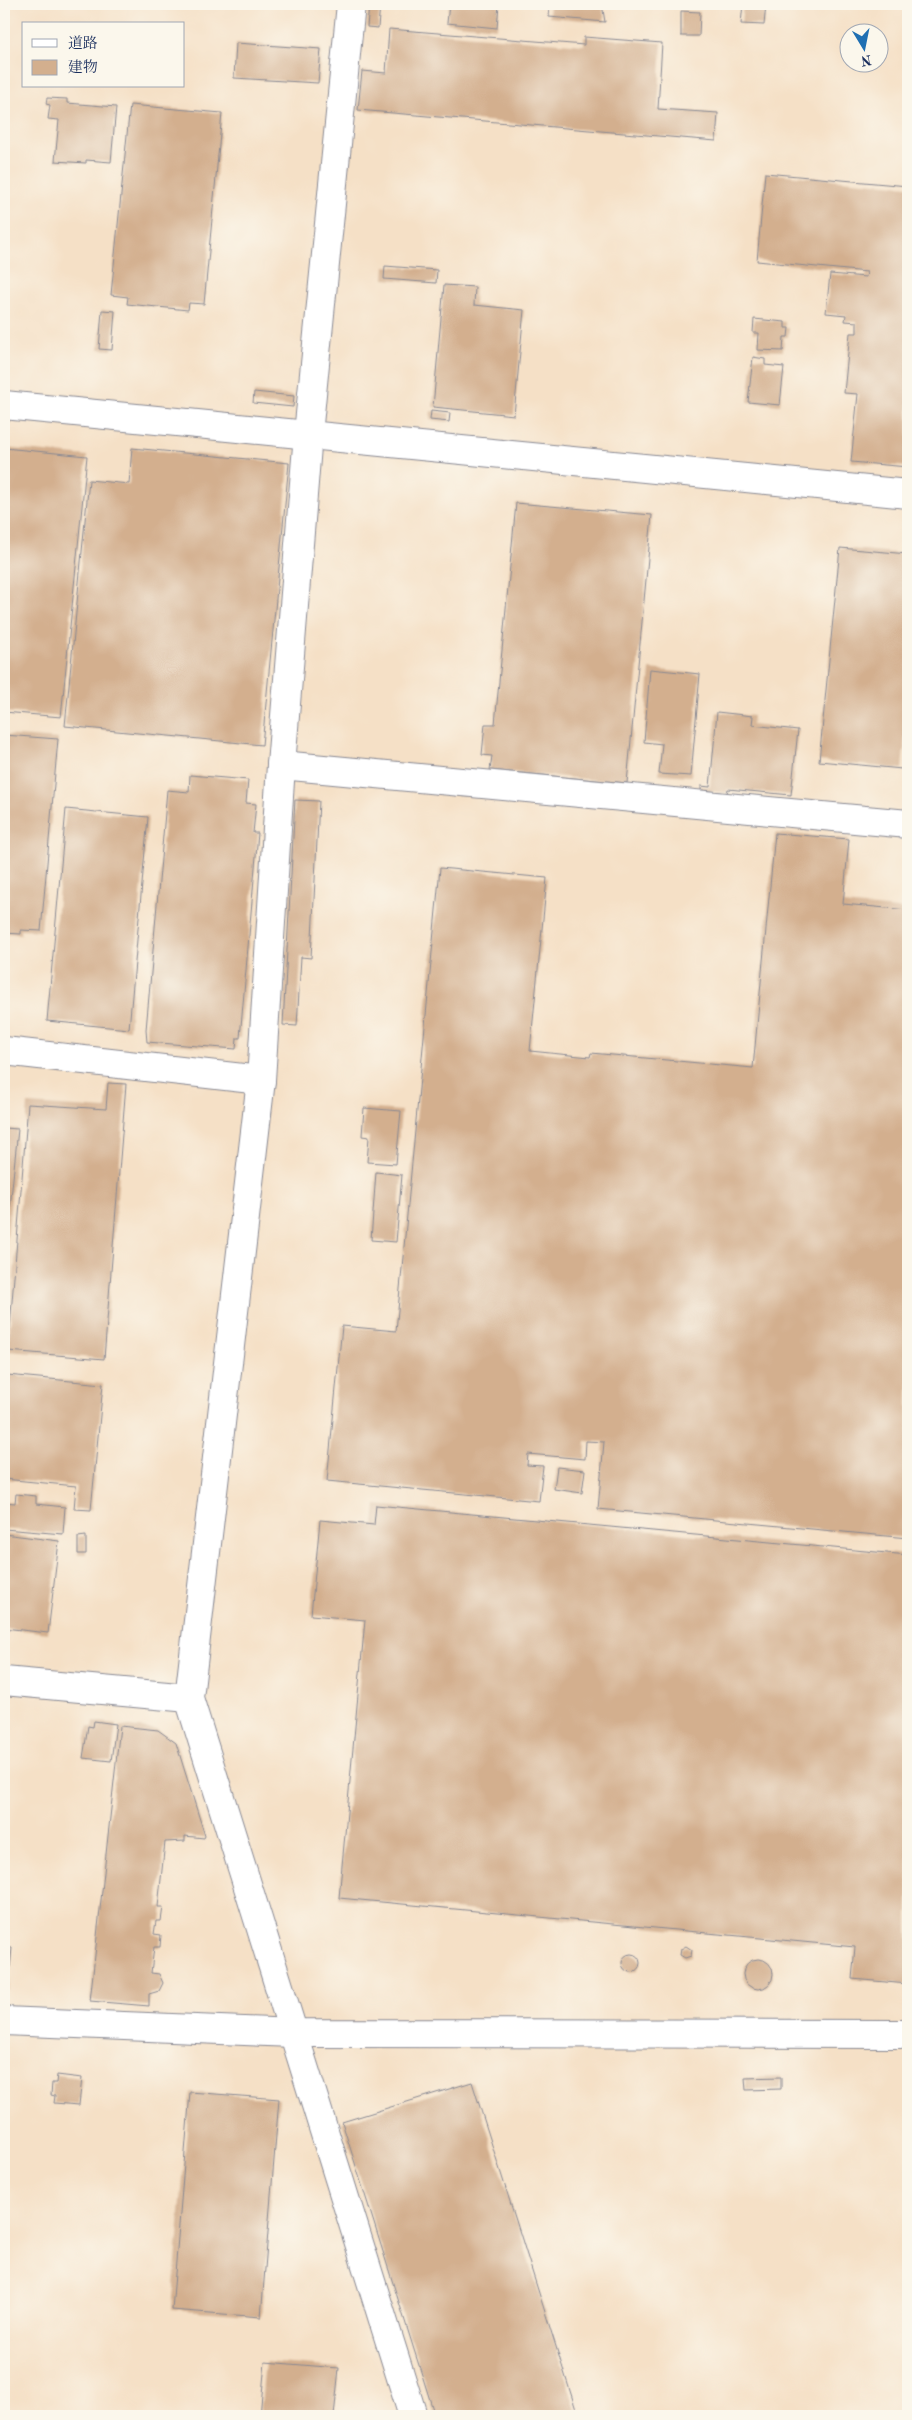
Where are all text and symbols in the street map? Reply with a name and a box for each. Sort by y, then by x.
legend [22,22,185,88]
north arrow [840,22,890,72]
text: 道路 [68,35,98,52]
text: N [859,52,873,68]
text: 建物 [68,59,98,76]

